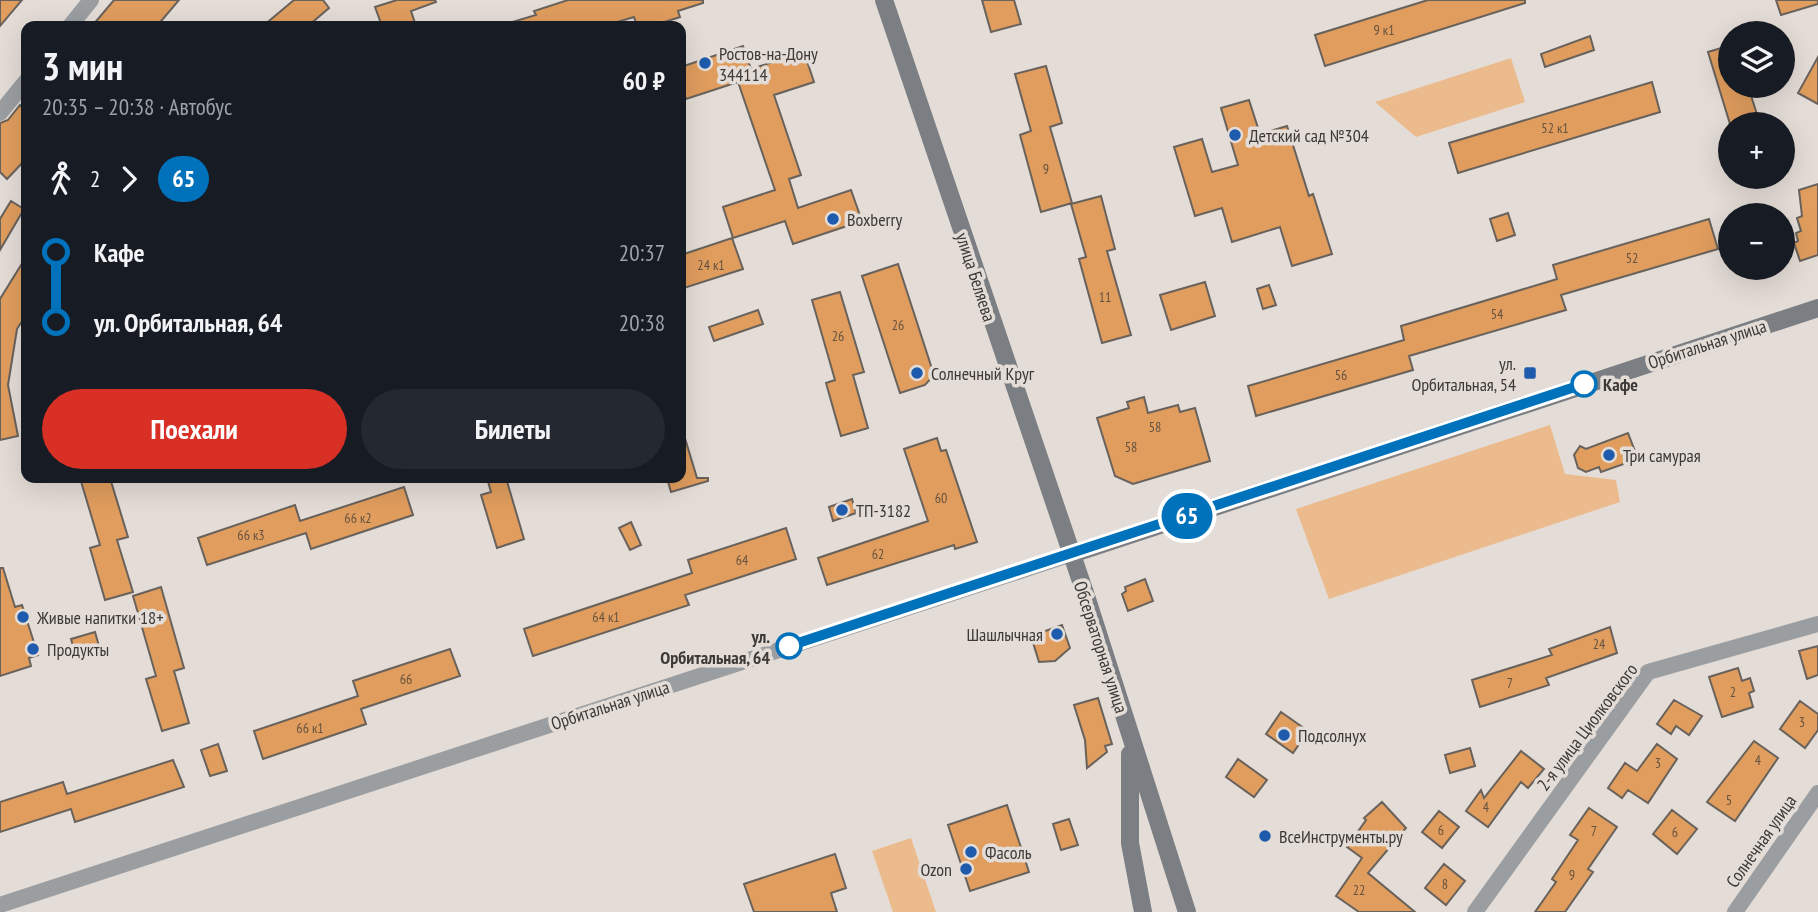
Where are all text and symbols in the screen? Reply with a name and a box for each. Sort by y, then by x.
house number: 9 к1 [1374,21,1395,39]
map controls [1718,21,1795,280]
button: layers [1718,21,1795,98]
text: 3 мин [42,41,123,90]
place label: Ростов-на-Дону 344114 [719,42,818,86]
marker: Ростов-на-Дону 344114 [697,55,713,71]
text: 60 ₽ [622,64,665,97]
text: 20:35 – 20:38 · Автобус [42,92,232,121]
button: + [1718,112,1795,189]
house number: 52 к1 [1541,119,1569,137]
place label: Детский сад №304 [1249,124,1369,147]
marker: Детский сад №304 [1227,127,1243,143]
icon: walk [42,160,80,198]
icon: forward [110,160,148,198]
house number: 9 [1043,160,1049,178]
text: 65 [172,163,195,194]
text: 2 [90,164,100,193]
button: − [1718,203,1795,280]
place label: Boxberry [847,208,902,231]
marker: Boxberry [825,211,841,227]
street label: улица Беляева [951,230,1001,324]
text: Кафе [94,236,145,269]
text: 20:37 [619,238,665,267]
house number: 52 [1626,249,1638,267]
house number: 24 к1 [697,256,725,274]
house number: 11 [1099,288,1111,306]
house number: 54 [1491,305,1504,323]
text: ул. Орбитальная, 64 [94,306,282,339]
text: 20:38 [619,308,665,337]
street label: Орбитальная улица [1645,314,1769,374]
house number: 26 [892,316,904,334]
house number: 26 [832,327,844,345]
place label: ул. Орбитальная, 54 [1411,352,1516,396]
place label: Солнечный Круг [931,362,1035,385]
marker: Солнечный Круг [909,365,925,381]
marker: ул. Орбитальная, 54 [1522,365,1538,381]
house number: 56 [1335,366,1347,384]
marker: Кафе [1571,371,1597,397]
place label: Кафе [1603,373,1638,396]
button: Поехали [42,389,347,469]
button: Билеты [361,389,665,469]
house number: 58 [1149,418,1161,436]
house number: 58 [1125,438,1137,456]
place label: Три самурая [1623,444,1701,467]
marker: Три самурая [1601,447,1617,463]
house number: 60 [935,489,947,507]
line badge: 65 [1156,493,1218,539]
place label: ТП-3182 [856,499,911,522]
text: 65 [1176,500,1198,531]
marker: ТП-3182 [834,502,850,518]
house number: 66 к2 [344,509,372,527]
house number: 66 к3 [237,526,265,544]
house number: 62 [872,545,884,563]
house number: 64 [736,551,749,569]
street label: Обсерваторная улица [1069,578,1133,716]
place label: Живые напитки 18+ [36,606,164,629]
house number: 64 к1 [592,608,620,626]
marker: Живые напитки 18+ [15,609,31,625]
place label: Шашлычная [966,623,1043,646]
place label: ул. Орбитальная, 64 [660,625,770,669]
marker: Шашлычная [1049,626,1065,642]
marker: ул. Орбитальная, 64 [776,633,802,659]
house number: 24 [1593,635,1606,653]
place label: Продукты [47,638,109,661]
marker: Продукты [25,641,41,657]
street label: 2-я улица Циолковского [1532,659,1642,795]
house number: 66 [400,670,412,688]
house number: 7 [1507,674,1513,692]
street label: Орбитальная улица [548,675,672,735]
house number: 2 [1730,683,1736,701]
house number: 3 [1799,713,1805,731]
house number: 66 к1 [296,719,324,737]
place label: Подсолнух [1298,724,1367,747]
marker: Подсолнух [1276,727,1292,743]
house number: 4 [1755,751,1762,769]
house number: 3 [1655,754,1661,772]
street label: Солнечная улица [1721,790,1801,892]
house number: 5 [1726,791,1732,809]
house number: 4 [1483,798,1490,816]
house number: 6 [1438,821,1444,839]
house number: 7 [1591,822,1597,840]
house number: 6 [1672,823,1678,841]
place label: ВсеИнструменты.ру [1279,825,1403,848]
marker: ВсеИнструменты.ру [1257,828,1273,844]
place label: Фасоль [985,841,1032,864]
marker: Фасоль [963,844,979,860]
place label: Ozon [920,858,952,881]
marker: Ozon [958,861,974,877]
house number: 9 [1569,866,1575,884]
house number: 8 [1442,875,1448,893]
house number: 22 [1353,881,1365,899]

